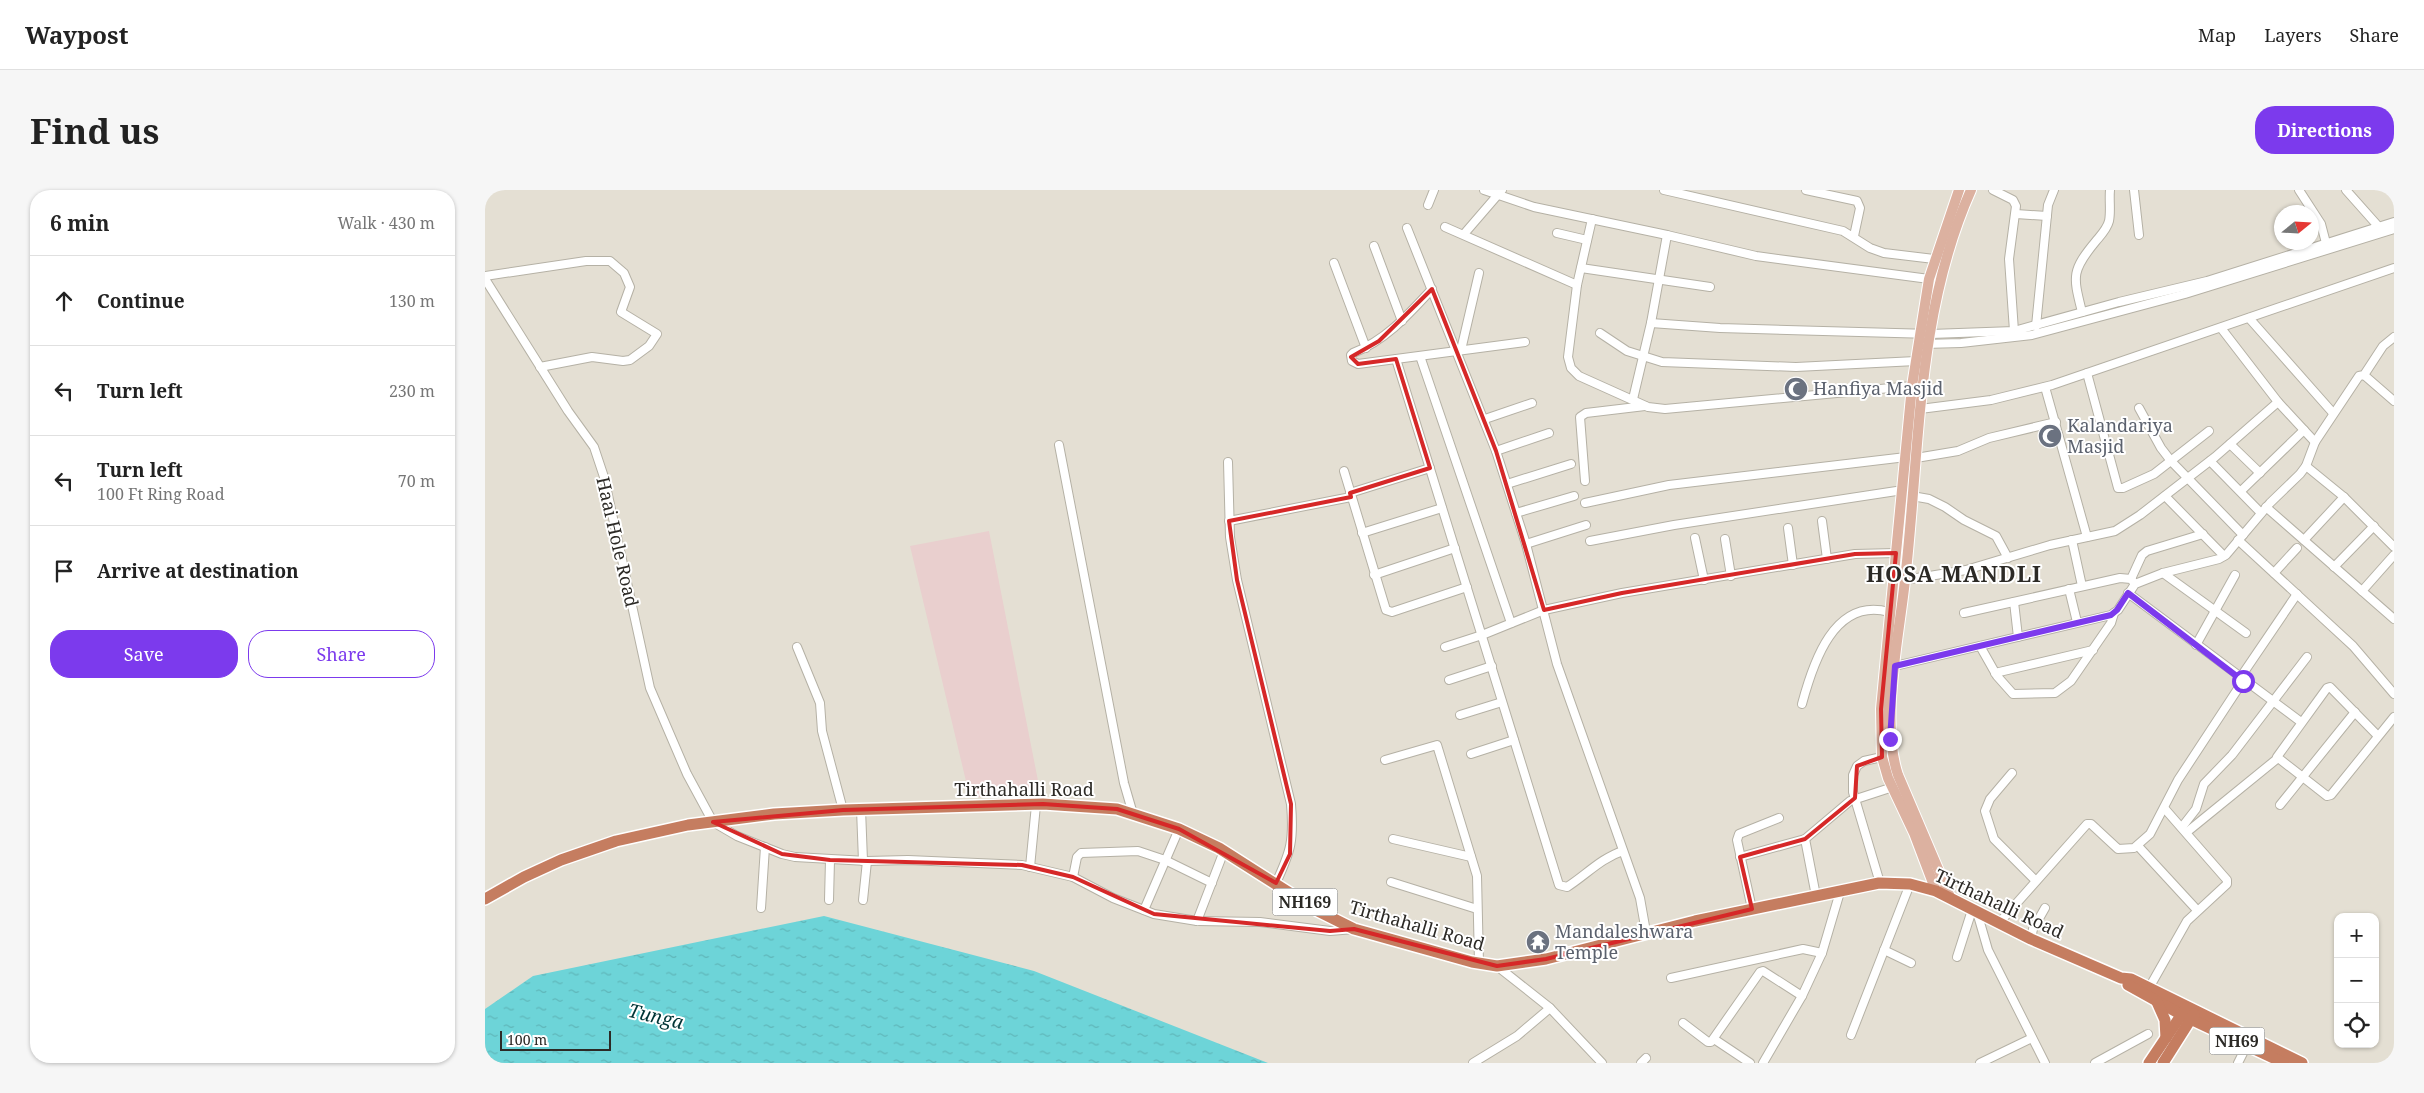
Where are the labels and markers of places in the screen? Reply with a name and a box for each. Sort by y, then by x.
mosque icon: Hanfiya Masjid [1783,376,1809,402]
place label: Hanfiya Masjid [1813,376,1943,400]
place label: Kalandariya Masjid [2067,413,2173,458]
mosque icon: Kalandariya Masjid [2037,423,2063,449]
place label: Mandaleshwara Temple [1555,919,1693,964]
temple icon: Mandaleshwara Temple [1525,929,1551,955]

